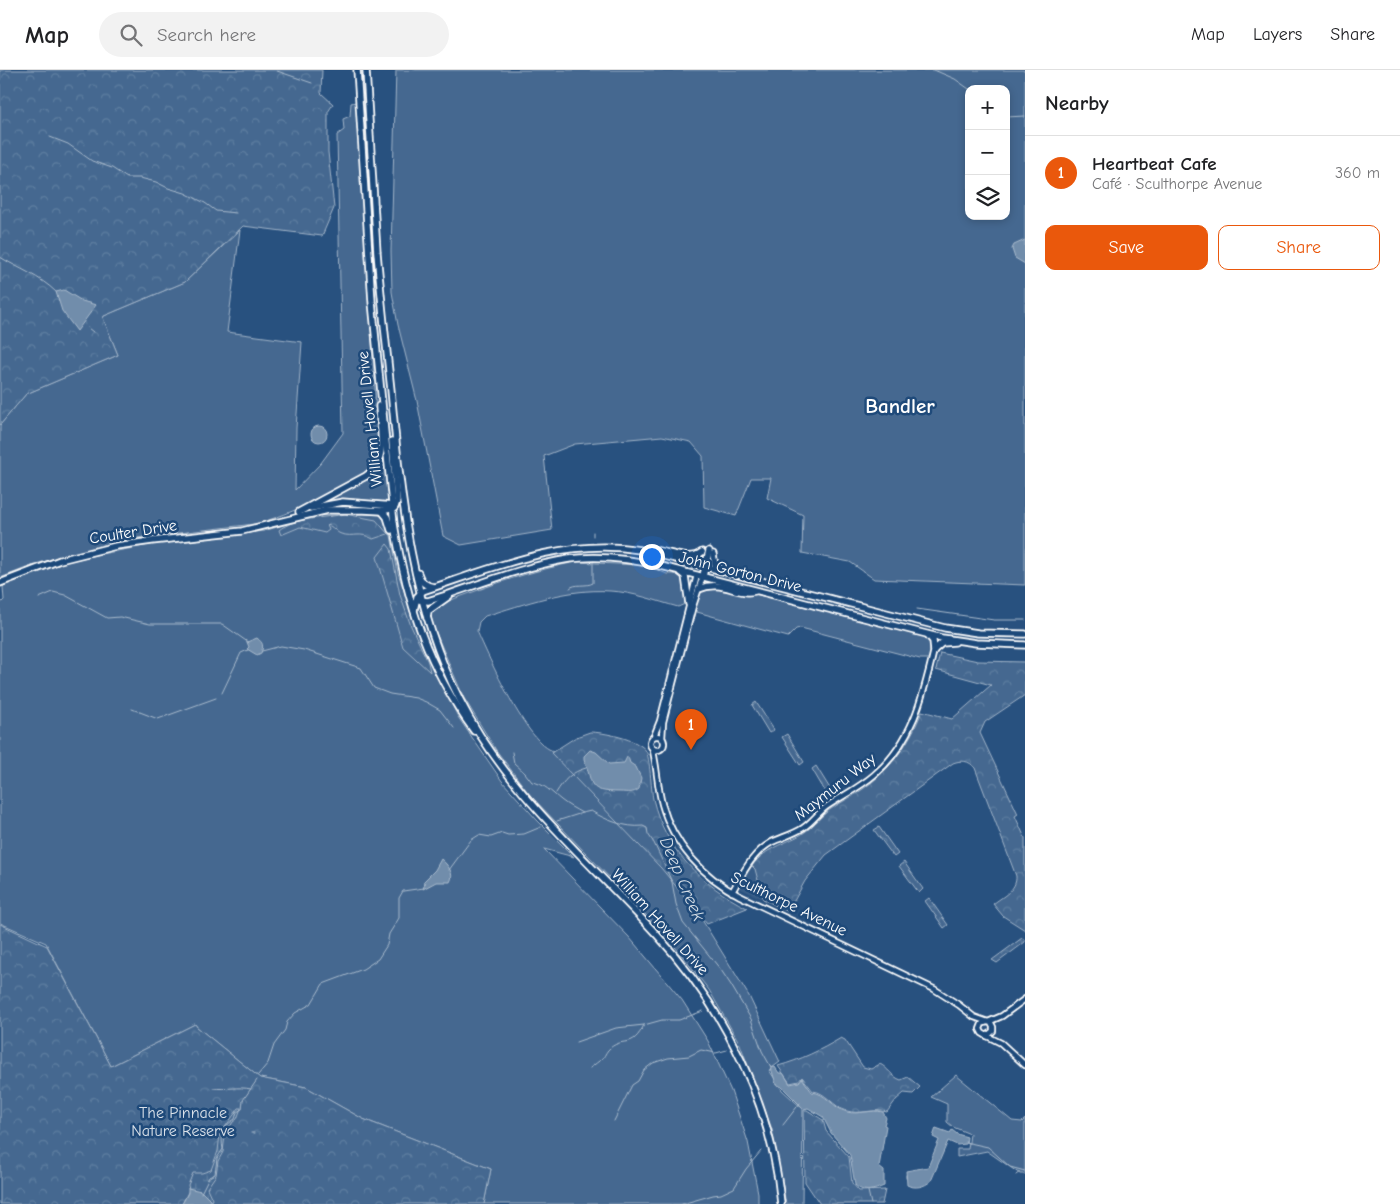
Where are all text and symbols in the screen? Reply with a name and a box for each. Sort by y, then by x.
search box [99,12,449,57]
text: Map [25,21,69,49]
icon: search [117,21,145,49]
text: Search here [157,24,256,46]
text: Map [1191,24,1225,45]
text: Layers [1253,24,1302,45]
text: Share [1330,24,1375,45]
map controls [965,85,1010,220]
button: + [965,85,1010,130]
text: Nearby [1045,91,1109,115]
button: − [965,130,1010,175]
text: Heartbeat Cafe [1092,153,1217,175]
text: 1 [1058,164,1064,182]
text: 360 m [1335,164,1380,182]
button: layers [965,175,1010,220]
text: Café · Sculthorpe Avenue [1092,175,1262,193]
button: Save [1045,225,1208,270]
button: Share [1218,225,1380,270]
street label: William Hovell Drive [354,350,386,488]
district label: Bandler [865,394,935,418]
street label: Coulter Drive [88,516,178,548]
your location [639,544,665,570]
street label: John Gorton Drive [677,548,803,596]
pin: 1 [675,709,707,750]
street label: Maymuru Way [791,749,880,824]
water label: Deep Creek [655,834,709,925]
street label: William Hovell Drive [608,865,712,979]
street label: Sculthorpe Avenue [728,868,850,940]
park label: The Pinnacle Nature Reserve [131,1104,235,1140]

